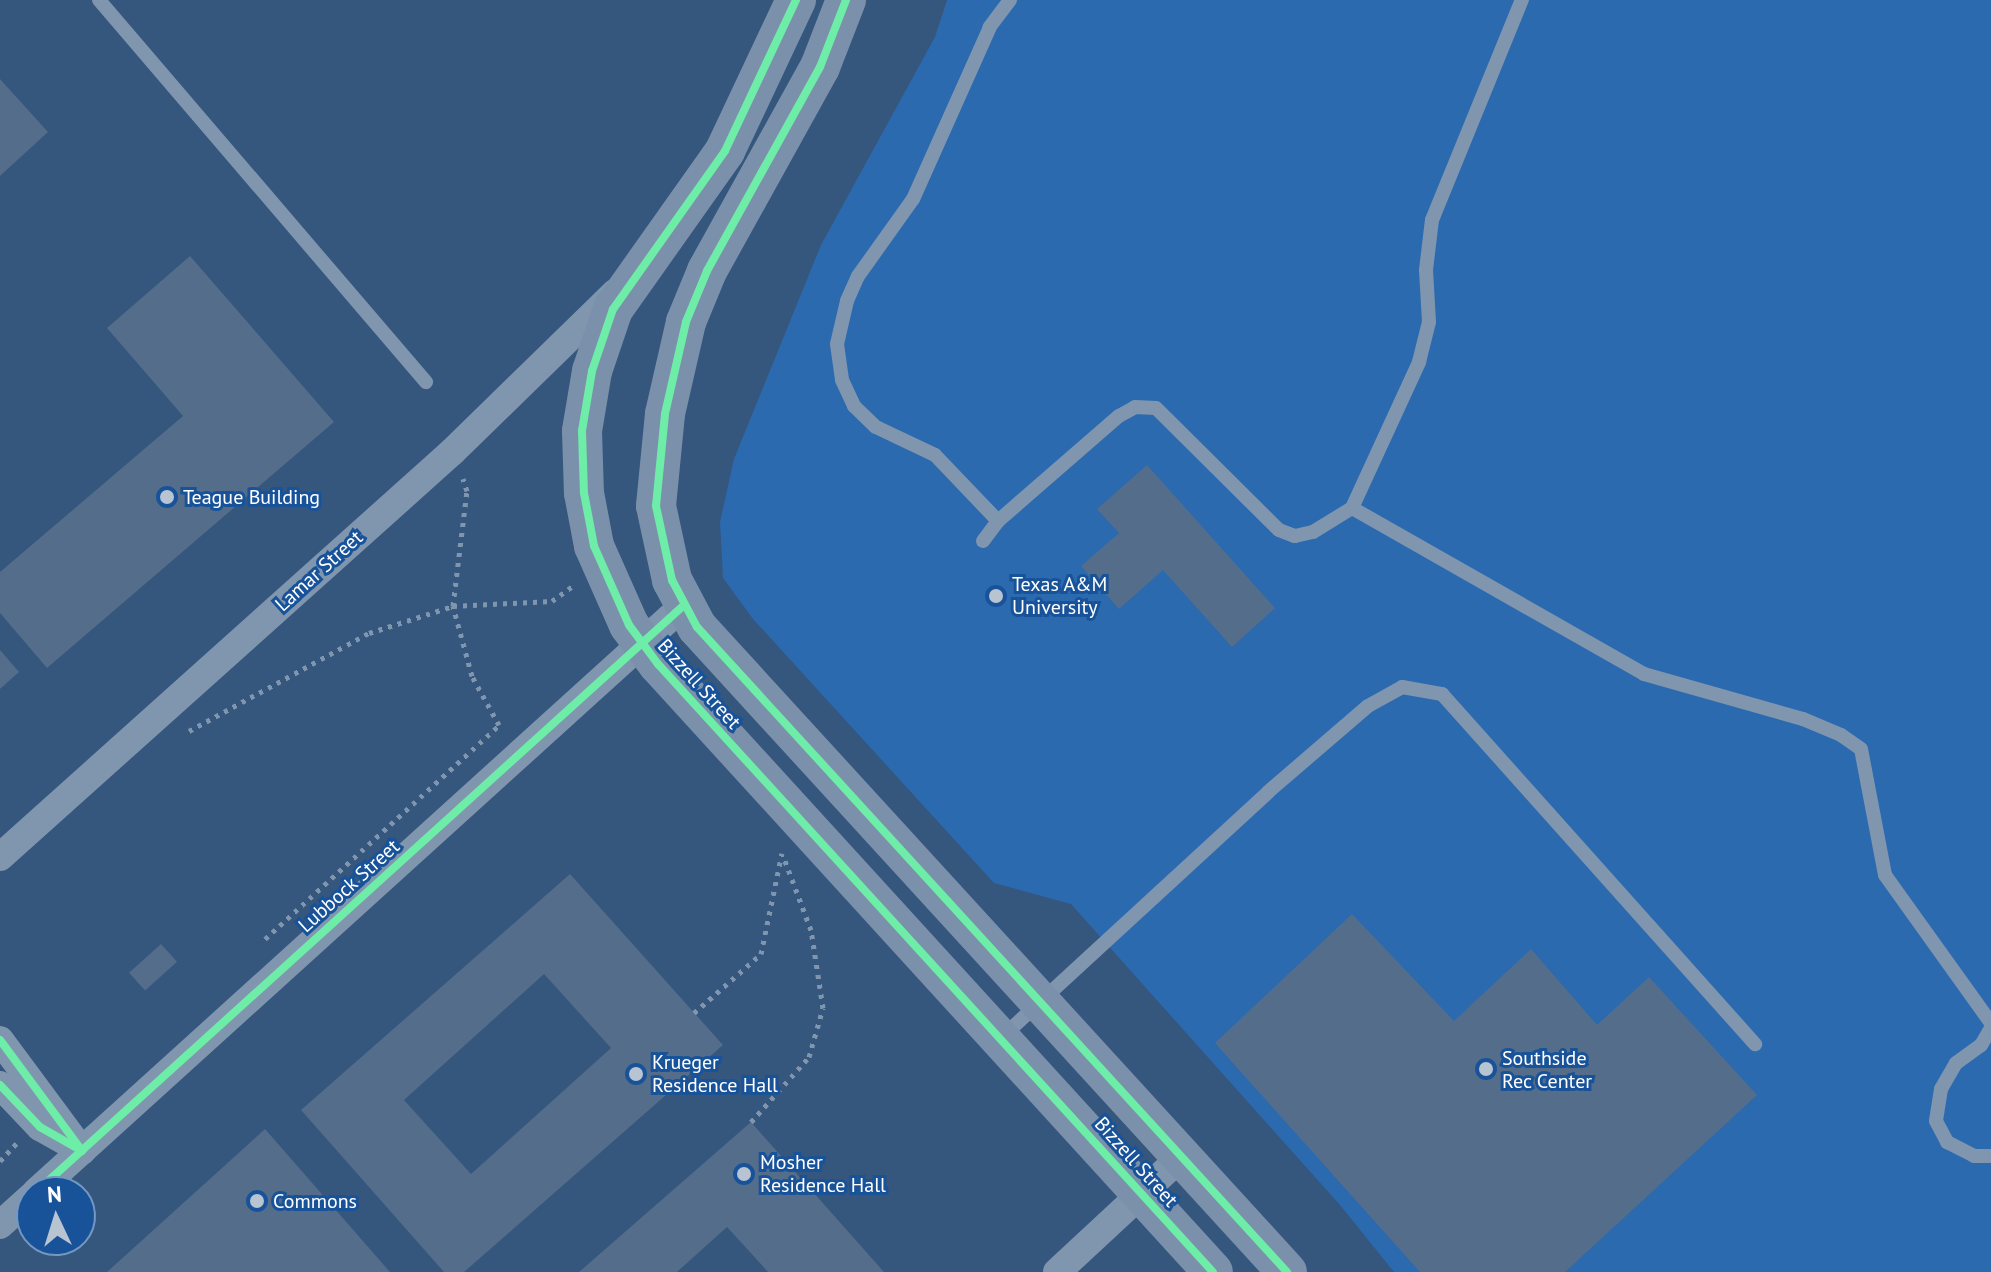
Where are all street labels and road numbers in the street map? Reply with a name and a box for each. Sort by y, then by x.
street label: Lamar Street [270,526,368,616]
street label: Bizzell Street [652,634,746,734]
street label: Lubbock Street [293,834,405,938]
street label: Bizzell Street [1089,1112,1183,1212]

